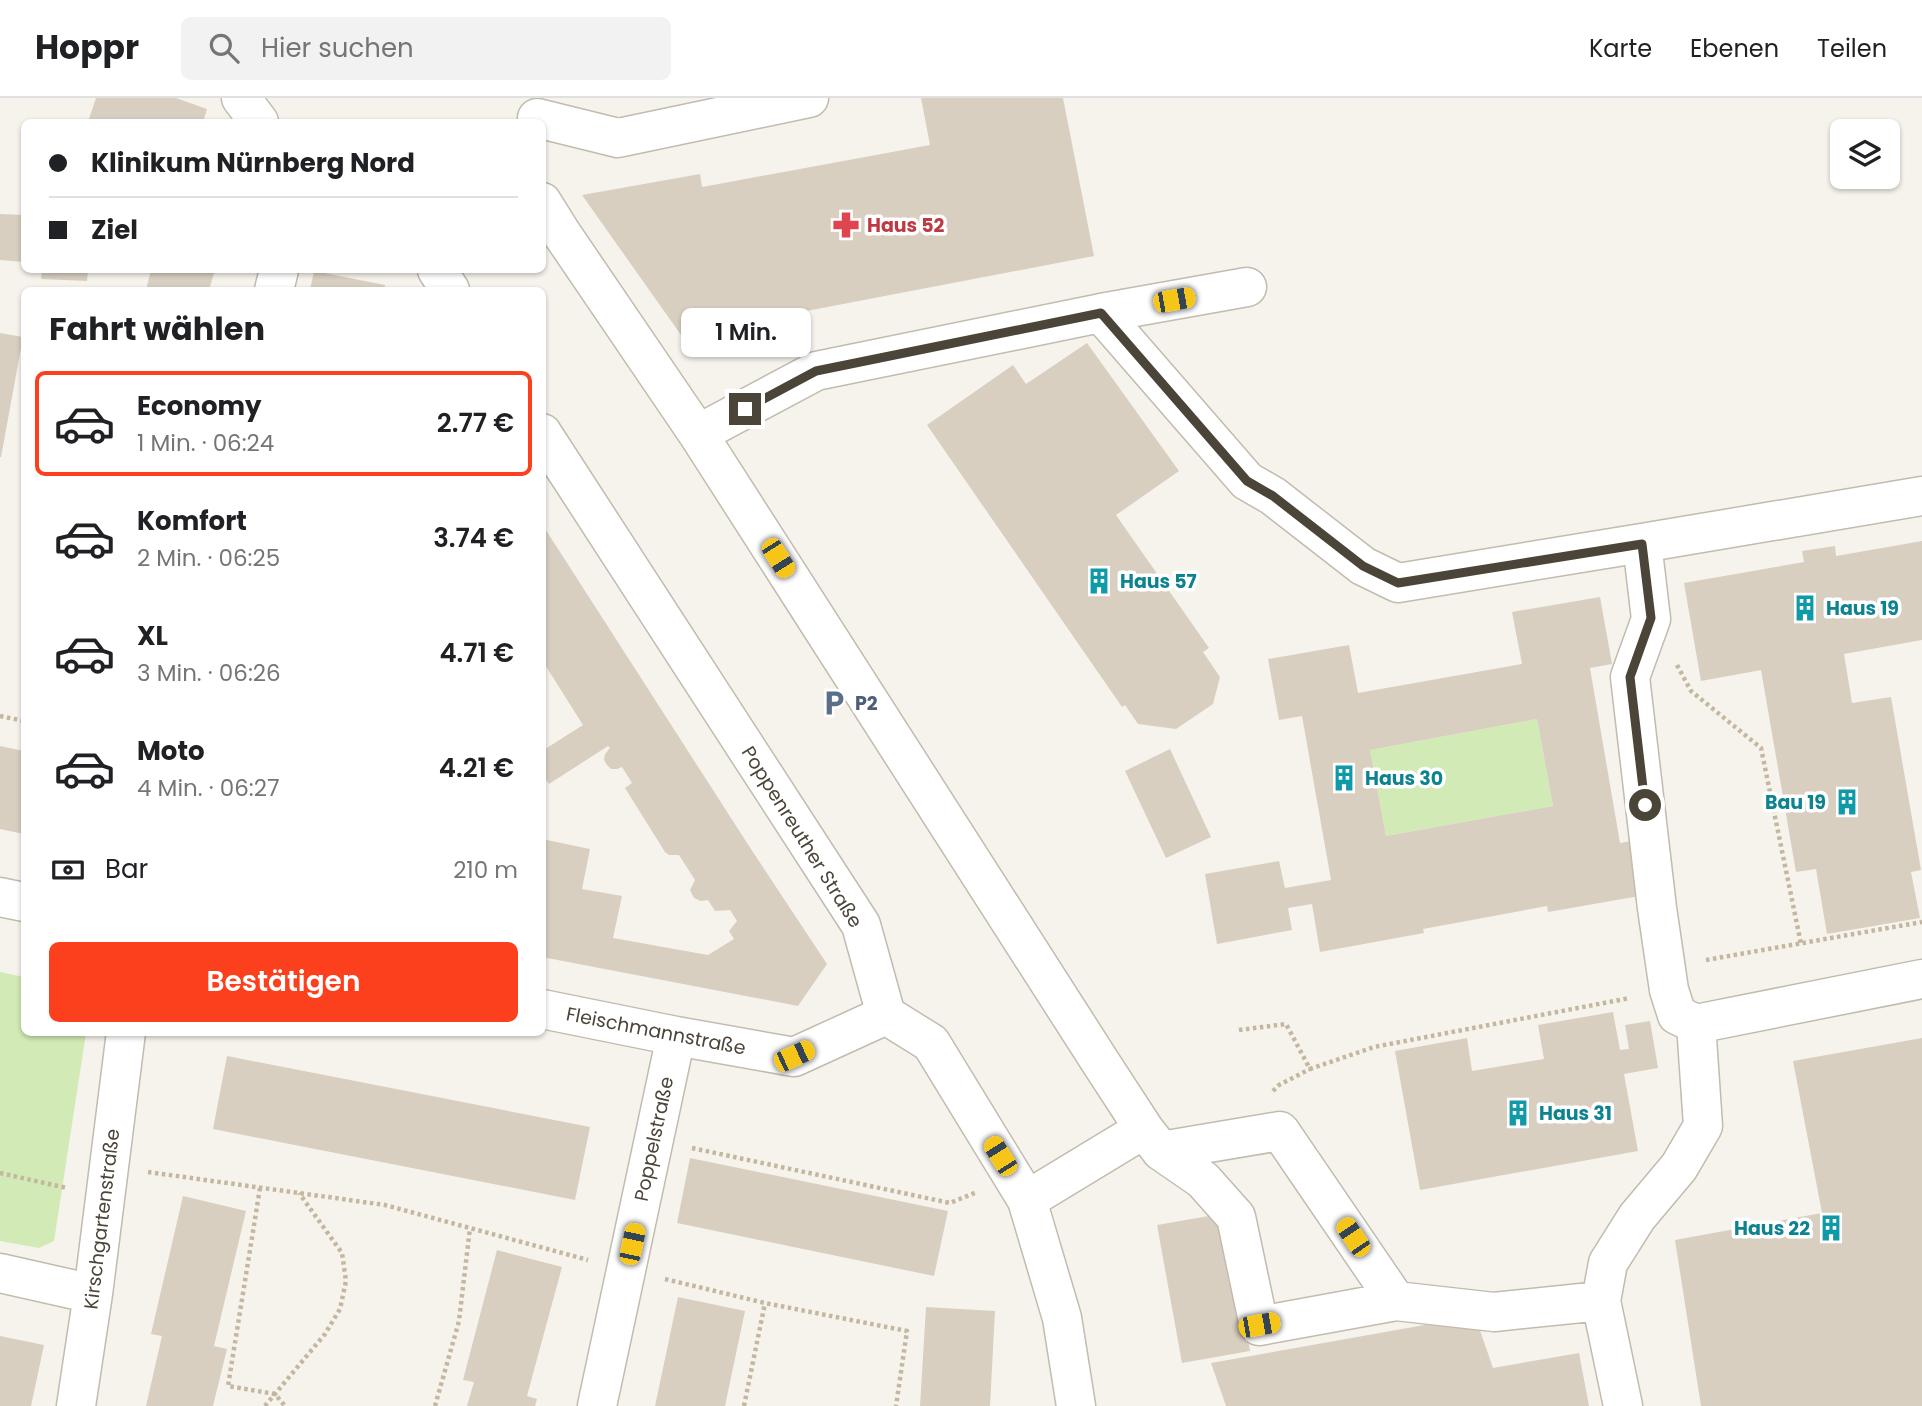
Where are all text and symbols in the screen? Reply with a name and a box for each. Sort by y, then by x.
search box [181,17,671,80]
text: Hoppr [35,24,139,71]
icon: search [205,29,243,67]
text: Hier suchen [261,30,414,66]
text: Karte [1589,32,1652,65]
text: Ebenen [1690,32,1779,65]
text: Teilen [1817,32,1887,65]
map controls [1830,119,1900,189]
button: layers [1830,119,1900,189]
text: Klinikum Nürnberg Nord [91,145,415,181]
pharmacy icon: Haus 52 [831,210,861,240]
text: Ziel [91,212,138,248]
place label: Haus 52 [867,212,945,239]
car [1152,286,1197,314]
text: Fahrt wählen [49,306,265,351]
callout: 1 Min. [680,308,810,356]
text: 1 Min. [715,316,777,348]
text: Economy [137,388,261,424]
icon: car [53,392,116,455]
route end [729,393,761,425]
text: 2.77 € [437,405,514,441]
text: 1 Min. · 06:24 [137,427,274,459]
text: Komfort [137,503,247,539]
icon: car [53,507,116,570]
text: 3.74 € [433,520,514,556]
car [758,535,799,581]
text: 2 Min. · 06:25 [137,542,280,574]
building icon: Haus 57 [1084,566,1114,596]
place label: Haus 57 [1120,568,1197,595]
building icon: Haus 19 [1790,593,1820,623]
place label: Haus 19 [1826,595,1899,622]
text: XL [137,618,168,654]
icon: car [53,622,116,685]
text: 4.71 € [439,635,514,671]
text: 3 Min. · 06:26 [137,657,281,689]
parking icon: P2 [819,688,849,718]
place label: P2 [855,690,878,717]
text: Moto [137,733,205,769]
icon: car [53,737,116,800]
street label: Poppenreuther Straße [735,741,869,933]
text: 4.21 € [439,750,514,786]
building icon: Haus 30 [1329,763,1359,793]
place label: Haus 30 [1365,765,1443,792]
text: 4 Min. · 06:27 [137,772,280,804]
building icon: Bau 19 [1832,787,1862,817]
route start [1629,789,1661,821]
place label: Bau 19 [1765,789,1826,816]
icon: cash [49,851,87,889]
text: Bar [105,851,148,887]
text: 210 m [453,854,518,886]
button: Bestätigen [49,942,518,1022]
street label: Fleischmannstraße [564,1000,748,1062]
car [771,1038,818,1074]
street label: Poppelstraße [628,1074,680,1204]
building icon: Haus 31 [1503,1098,1533,1128]
place label: Haus 31 [1539,1100,1612,1127]
street label: Kirschgartenstraße [78,1127,126,1311]
car [980,1133,1021,1179]
building icon: Haus 22 [1816,1213,1846,1243]
car [1333,1214,1374,1260]
place label: Haus 22 [1734,1215,1810,1242]
car [618,1221,647,1267]
car [1237,1311,1282,1339]

